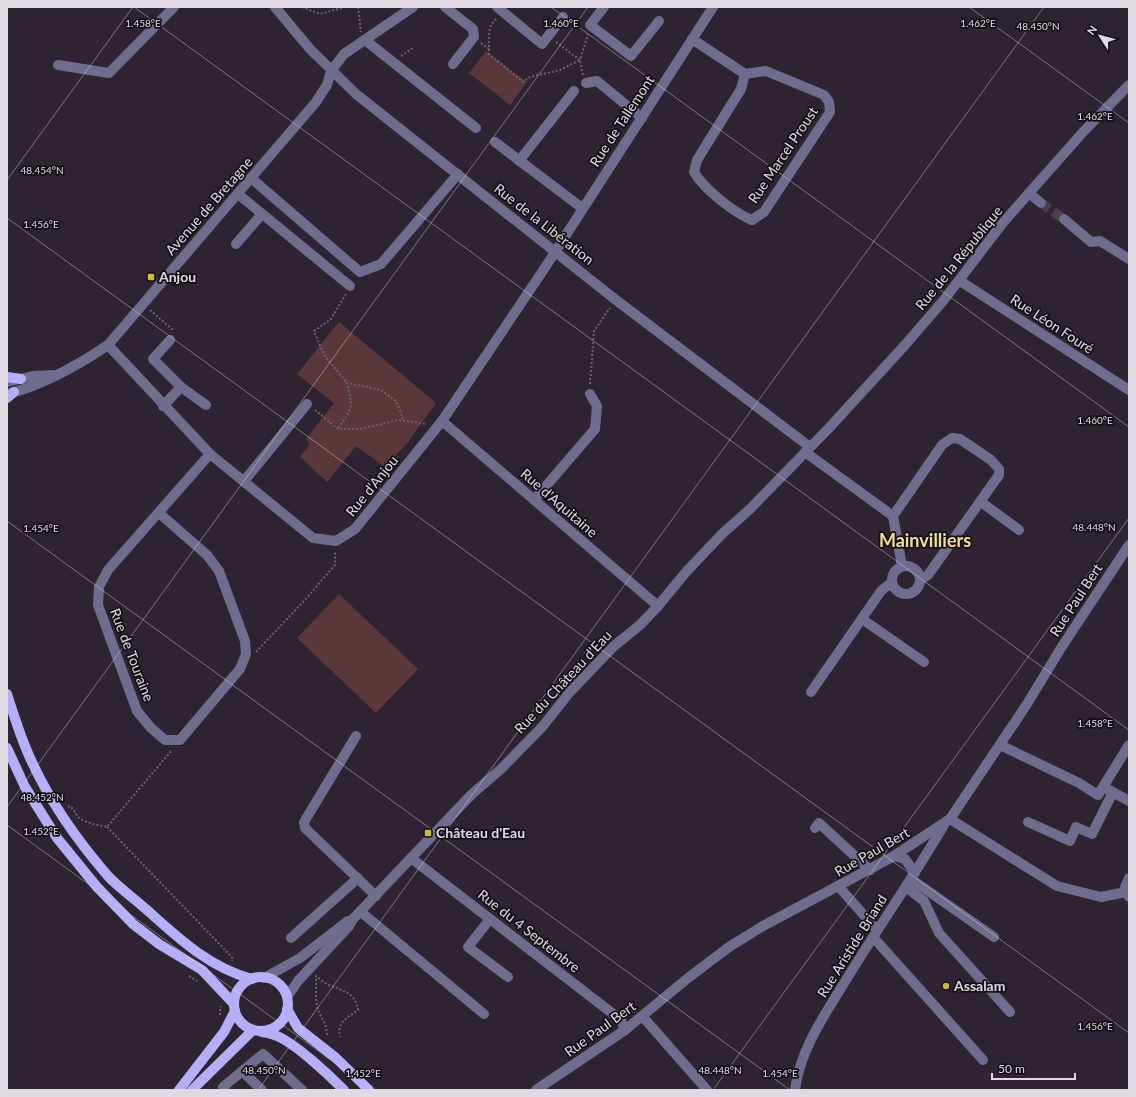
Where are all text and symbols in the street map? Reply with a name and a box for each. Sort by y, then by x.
north arrow [1080,16,1120,56]
text: 1.458°E [125,17,161,29]
text: 1.460°E [543,17,579,29]
text: 1.462°E [960,17,996,29]
text: 48.450°N [1016,20,1060,32]
text: N [1084,23,1099,37]
street label: Rue de Tallemont [586,72,657,170]
street label: Rue Marcel Proust [744,103,821,206]
text: 1.462°E [1077,110,1113,122]
street label: Avenue de Bretagne [161,153,256,258]
text: 48.454°N [20,164,64,176]
street label: Rue de la Libération [491,179,598,268]
street label: Rue de la République [911,202,1006,313]
text: 1.456°E [23,218,59,230]
place label: Anjou [158,268,196,285]
marker: Anjou [146,272,156,282]
street label: Rue Léon Fouré [1007,290,1097,357]
text: 1.460°E [1077,414,1113,426]
street label: Rue d'Anjou [342,452,401,520]
street label: Rue d'Aquitaine [518,465,601,541]
text: 48.448°N [1072,521,1116,533]
text: 1.454°E [23,522,59,534]
district label: Mainvilliers [879,529,971,551]
street label: Rue Paul Bert [1046,560,1105,639]
street label: Rue de Touraine [107,606,158,704]
street label: Rue du Château d'Eau [510,627,615,737]
text: 1.458°E [1077,717,1113,729]
text: 48.452°N [20,791,64,803]
street label: Rue Paul Bert [831,823,912,880]
place label: Château d'Eau [436,824,525,841]
text: 1.452°E [23,825,59,837]
marker: Château d'Eau [423,828,433,838]
street label: Rue du 4 Septembre [475,885,584,976]
street label: Rue Aristide Briand [813,891,890,1000]
place label: Assalam [953,977,1005,994]
marker: Assalam [941,981,951,991]
street label: Rue Paul Bert [561,997,639,1060]
text: 1.456°E [1077,1020,1113,1032]
scale bar [992,1055,1075,1081]
text: 50 m [998,1061,1025,1076]
text: 48.450°N [242,1064,286,1076]
text: 48.448°N [698,1064,742,1076]
text: 1.452°E [345,1067,381,1079]
text: 1.454°E [762,1067,798,1079]

